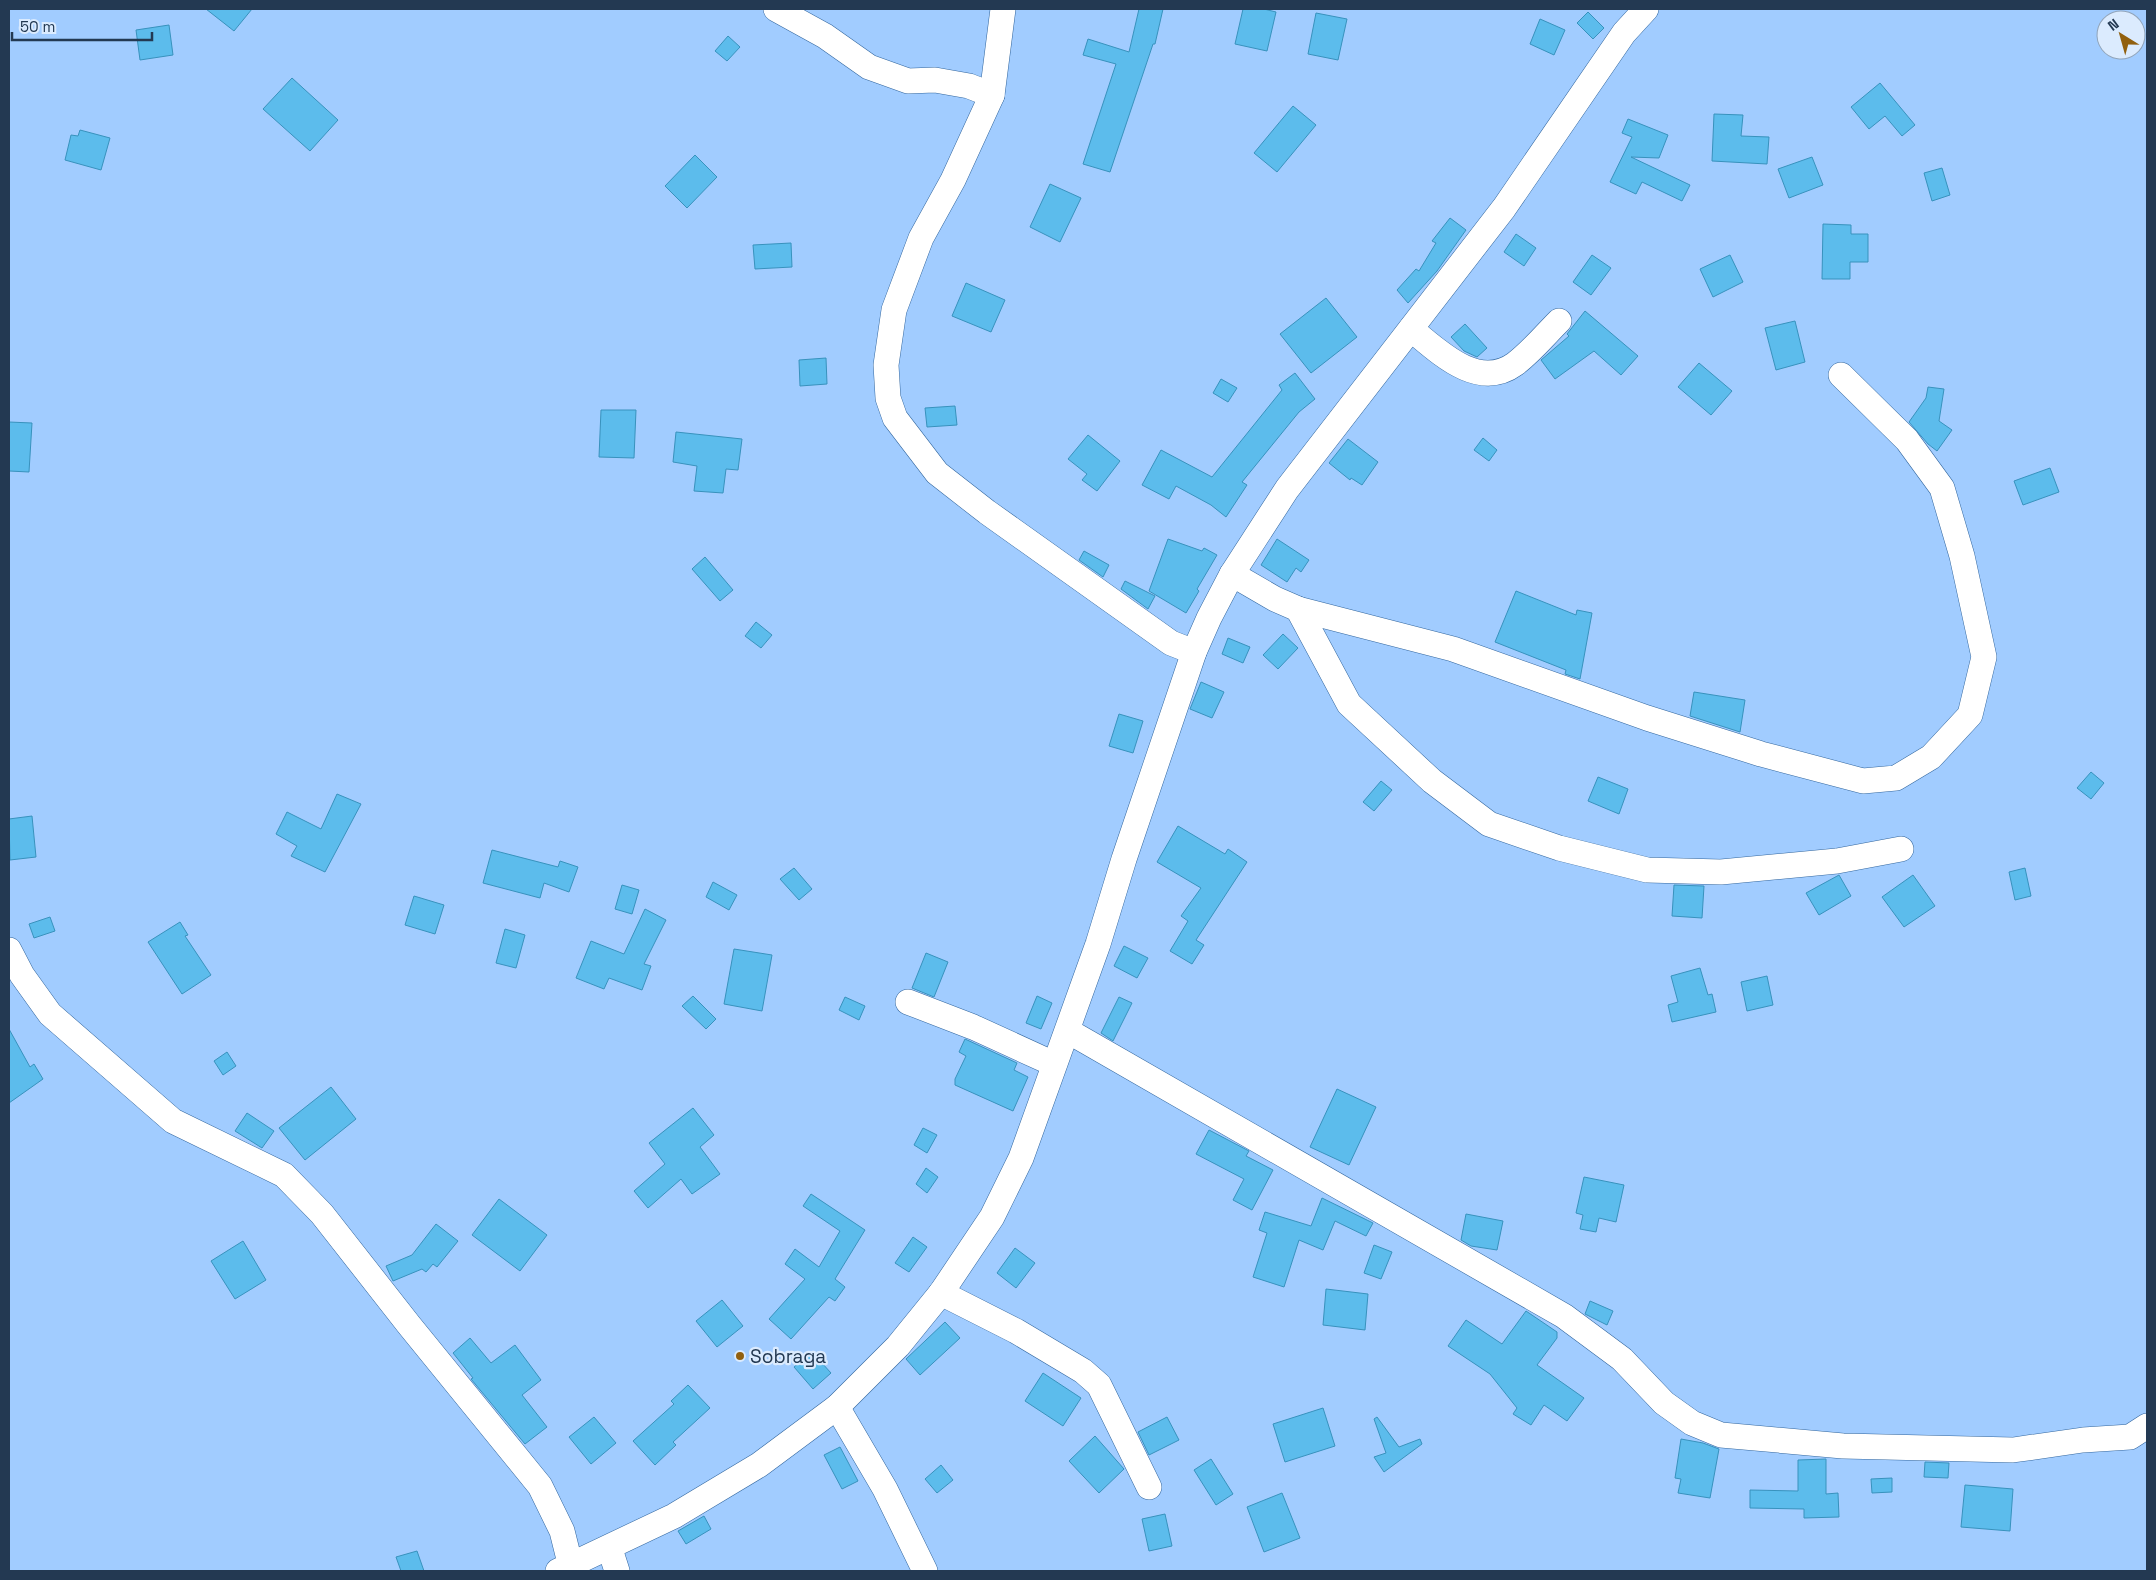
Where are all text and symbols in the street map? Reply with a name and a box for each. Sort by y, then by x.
scale bar [12,10,152,42]
north arrow [2096,10,2146,60]
text: N [2104,15,2122,35]
text: 50 m [20,17,55,36]
place label: Sobraga [750,1344,826,1369]
marker: Sobraga [734,1350,746,1362]

